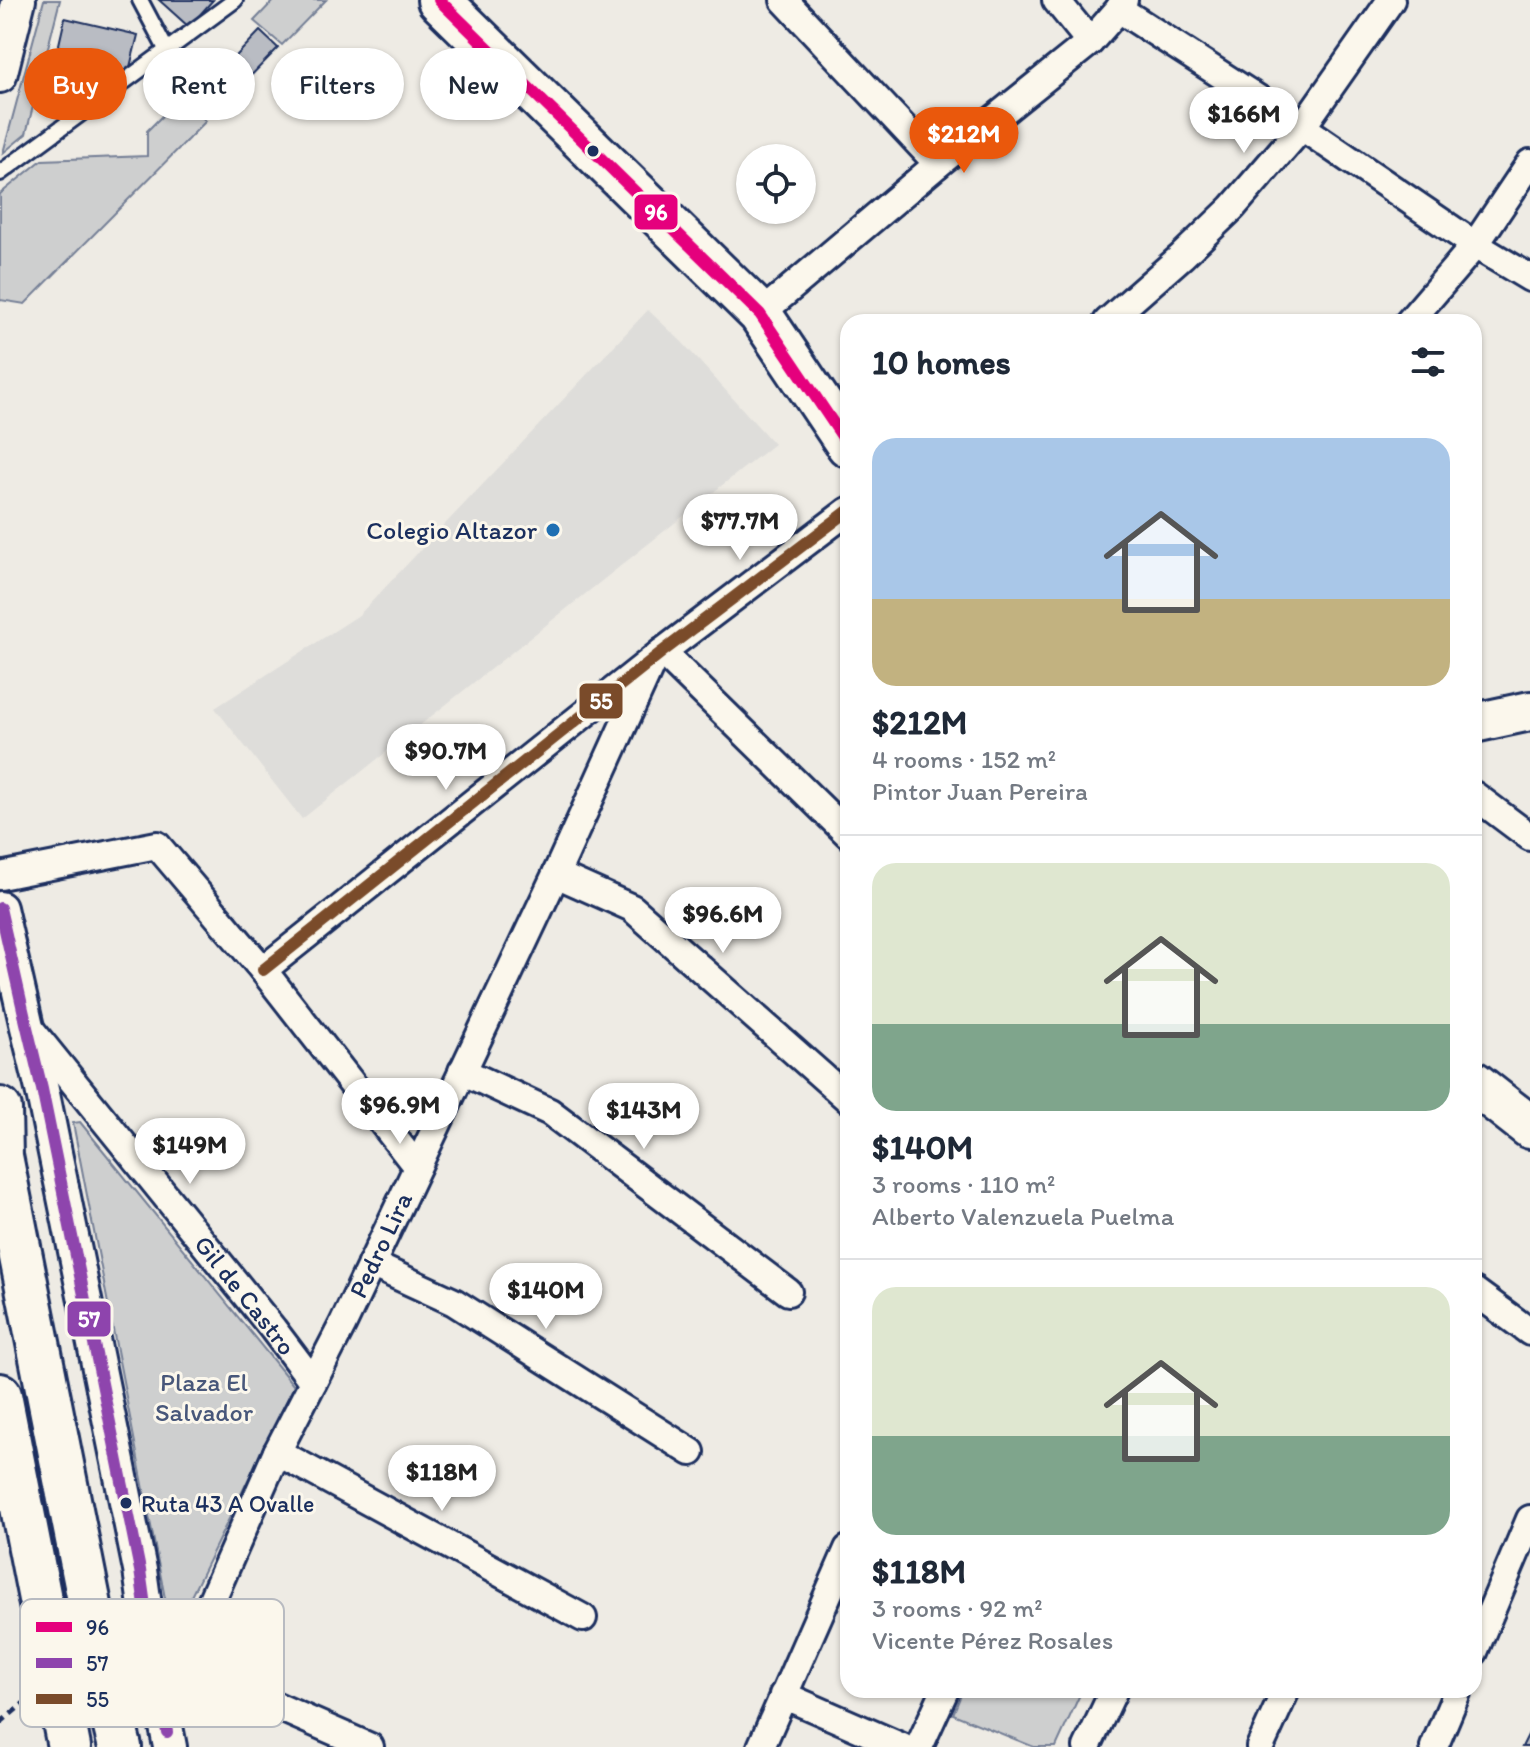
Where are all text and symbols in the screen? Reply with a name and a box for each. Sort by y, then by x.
chip: Buy [24,48,127,120]
chip: Rent [143,48,255,120]
chip: Filters [271,48,404,120]
chip: New [420,48,527,120]
pin: $166M [1188,87,1300,155]
text: $166M [1207,97,1281,129]
pin: $212M [908,107,1020,175]
text: $212M [927,117,1001,149]
unlabelled marker [585,143,601,159]
map controls [736,144,816,224]
button: locate [736,144,816,224]
line badge: 96 [633,193,679,231]
text: 96 [644,199,668,226]
icon: filters [1406,340,1450,384]
text: 10 homes [872,342,1011,383]
icon: home [1089,490,1233,634]
pin: $77.7M [675,494,805,562]
text: $77.7M [701,504,779,536]
place label: Colegio Altazor [366,514,538,546]
marker: Colegio Altazor [544,521,562,539]
line badge: 55 [578,682,624,720]
text: 55 [589,688,613,715]
text: $212M [872,702,968,743]
pin: $90.7M [381,724,511,792]
text: $90.7M [405,734,487,766]
text: 4 rooms · 152 m² [872,743,1056,775]
text: Pintor Juan Pereira [872,775,1088,807]
pin: $96.6M [658,887,788,955]
text: $96.6M [682,897,764,929]
icon: home [1089,915,1233,1059]
pin: $96.9M [335,1078,465,1146]
pin: $143M [588,1083,700,1151]
text: $96.9M [360,1088,440,1120]
text: $143M [606,1093,682,1125]
pin: $149M [134,1118,246,1186]
text: $140M [872,1127,973,1168]
text: $149M [153,1128,227,1160]
text: 3 rooms · 110 m² [872,1168,1055,1200]
street label: Pedro Lira [342,1187,419,1303]
text: Alberto Valenzuela Puelma [872,1200,1174,1232]
street label: Gil de Castro [188,1229,303,1362]
pin: $140M [490,1263,602,1331]
text: $140M [507,1273,585,1305]
line badge: 57 [66,1300,112,1338]
text: 57 [78,1306,100,1333]
icon: home [1089,1339,1233,1483]
park label: Plaza El Salvador [155,1366,254,1428]
pin: $118M [386,1445,498,1513]
text: $118M [406,1455,478,1487]
place label: Ruta 43 A Ovalle [141,1489,314,1518]
marker: Ruta 43 A Ovalle [118,1495,134,1511]
text: $118M [872,1551,966,1592]
text: 3 rooms · 92 m² [872,1592,1043,1624]
legend [20,1599,284,1727]
text: 96 [86,1614,109,1641]
text: Vicente Pérez Rosales [872,1624,1113,1656]
text: 57 [86,1650,109,1677]
text: 55 [86,1686,109,1713]

